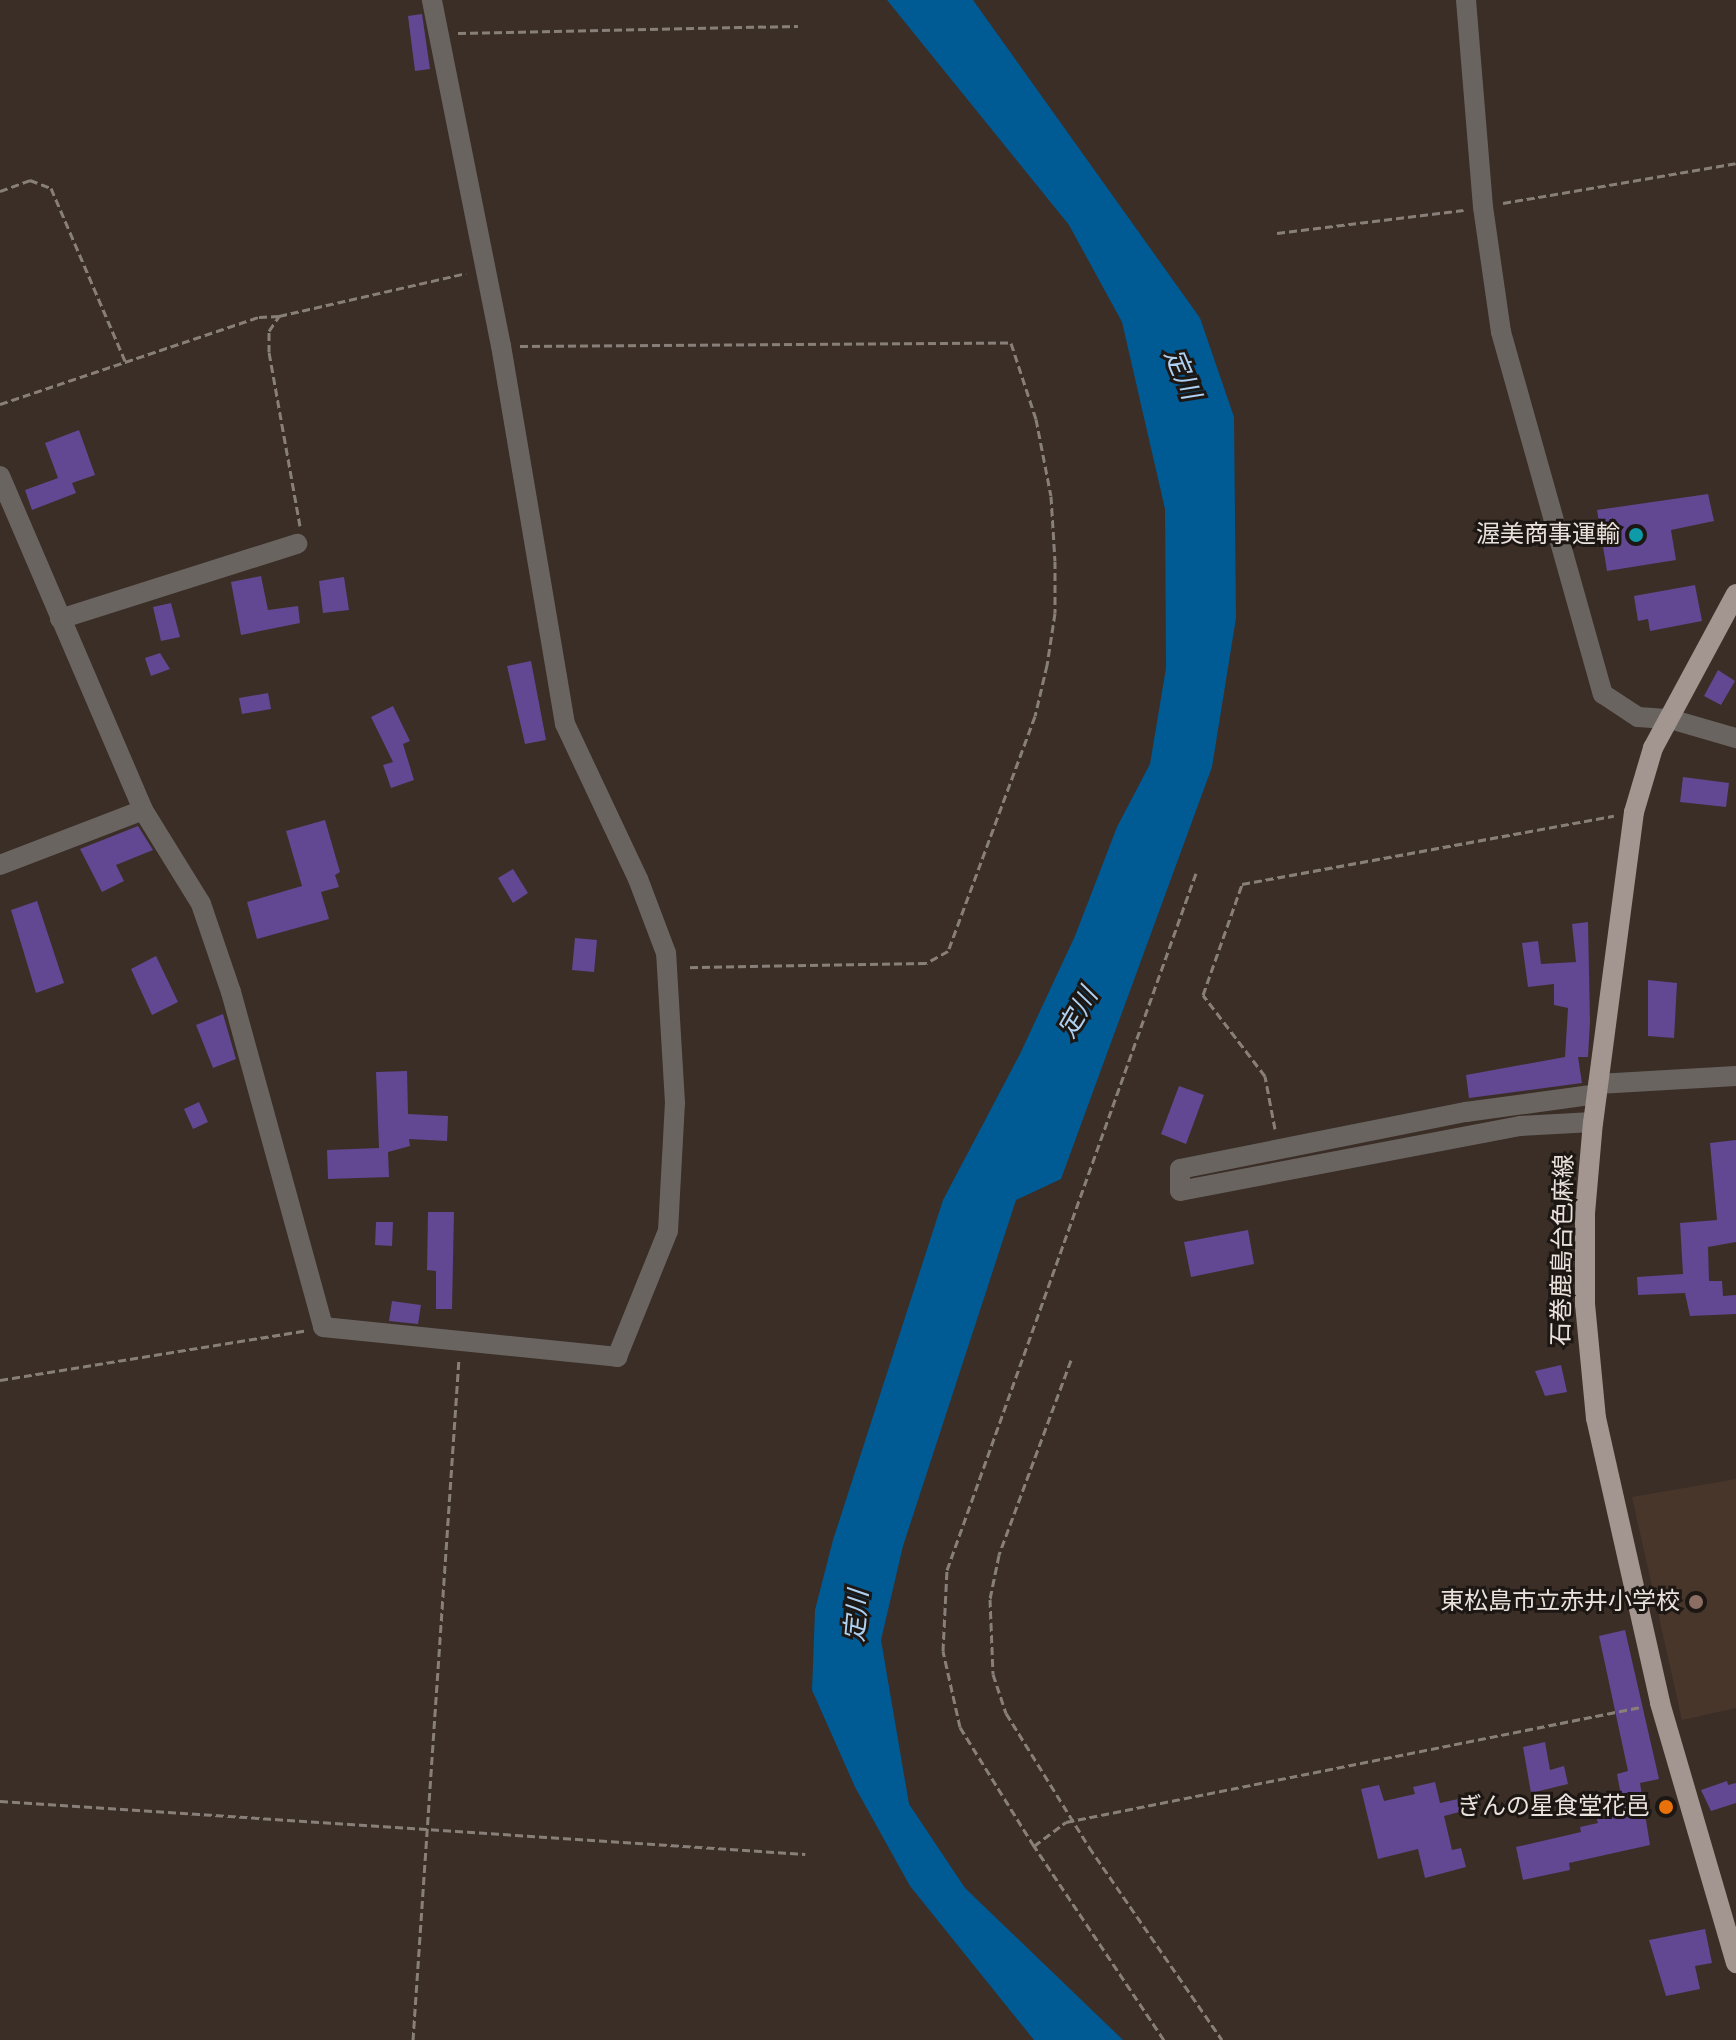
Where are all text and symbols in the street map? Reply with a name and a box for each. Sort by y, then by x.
water label: 定川 [1157,344,1207,404]
place label: 渥美商事運輸 [1476,521,1620,549]
marker: 渥美商事運輸 [1627,526,1645,544]
water label: 定川 [1051,983,1105,1043]
street label: 石巻鹿島台色麻線 [1547,1154,1579,1346]
place label: 東松島市立赤井小学校 [1440,1588,1680,1616]
water label: 定川 [839,1589,875,1643]
marker: 東松島市立赤井小学校 [1687,1593,1705,1611]
place label: ぎんの星食堂花邑 [1458,1793,1650,1821]
marker: ぎんの星食堂花邑 [1657,1798,1675,1816]

